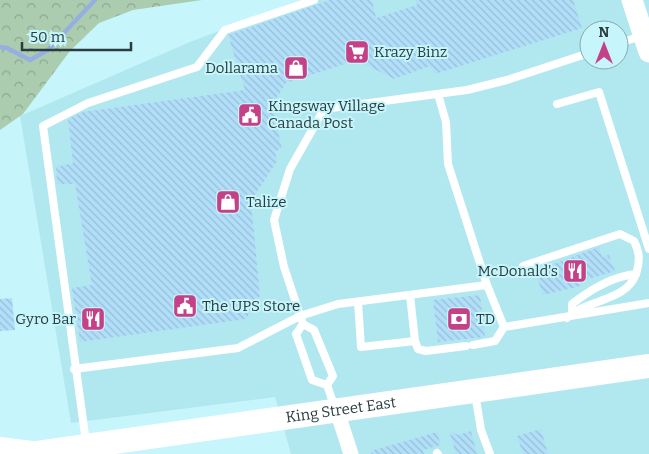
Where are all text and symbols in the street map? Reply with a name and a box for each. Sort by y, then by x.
scale bar [22,20,131,52]
north arrow [579,20,629,70]
text: N [599,24,610,41]
text: 50 m [30,28,66,46]
supermarket icon: Krazy Binz [344,39,370,65]
place label: Krazy Binz [374,43,447,61]
shop icon: Dollarama [283,55,309,81]
place label: Dollarama [205,59,278,77]
place label: Kingsway Village Canada Post [268,97,385,132]
public building icon: Kingsway Village Canada Post [237,102,263,128]
shop icon: Talize [215,189,241,215]
place label: Talize [246,193,286,211]
restaurant icon: McDonald's [562,258,588,284]
place label: McDonald's [477,262,558,280]
public building icon: The UPS Store [172,293,198,319]
place label: The UPS Store [202,297,300,315]
restaurant icon: Gyro Bar [80,306,106,332]
bank icon: TD [446,306,472,332]
place label: Gyro Bar [15,310,76,328]
place label: TD [476,310,495,328]
street label: King Street East [285,393,398,427]

